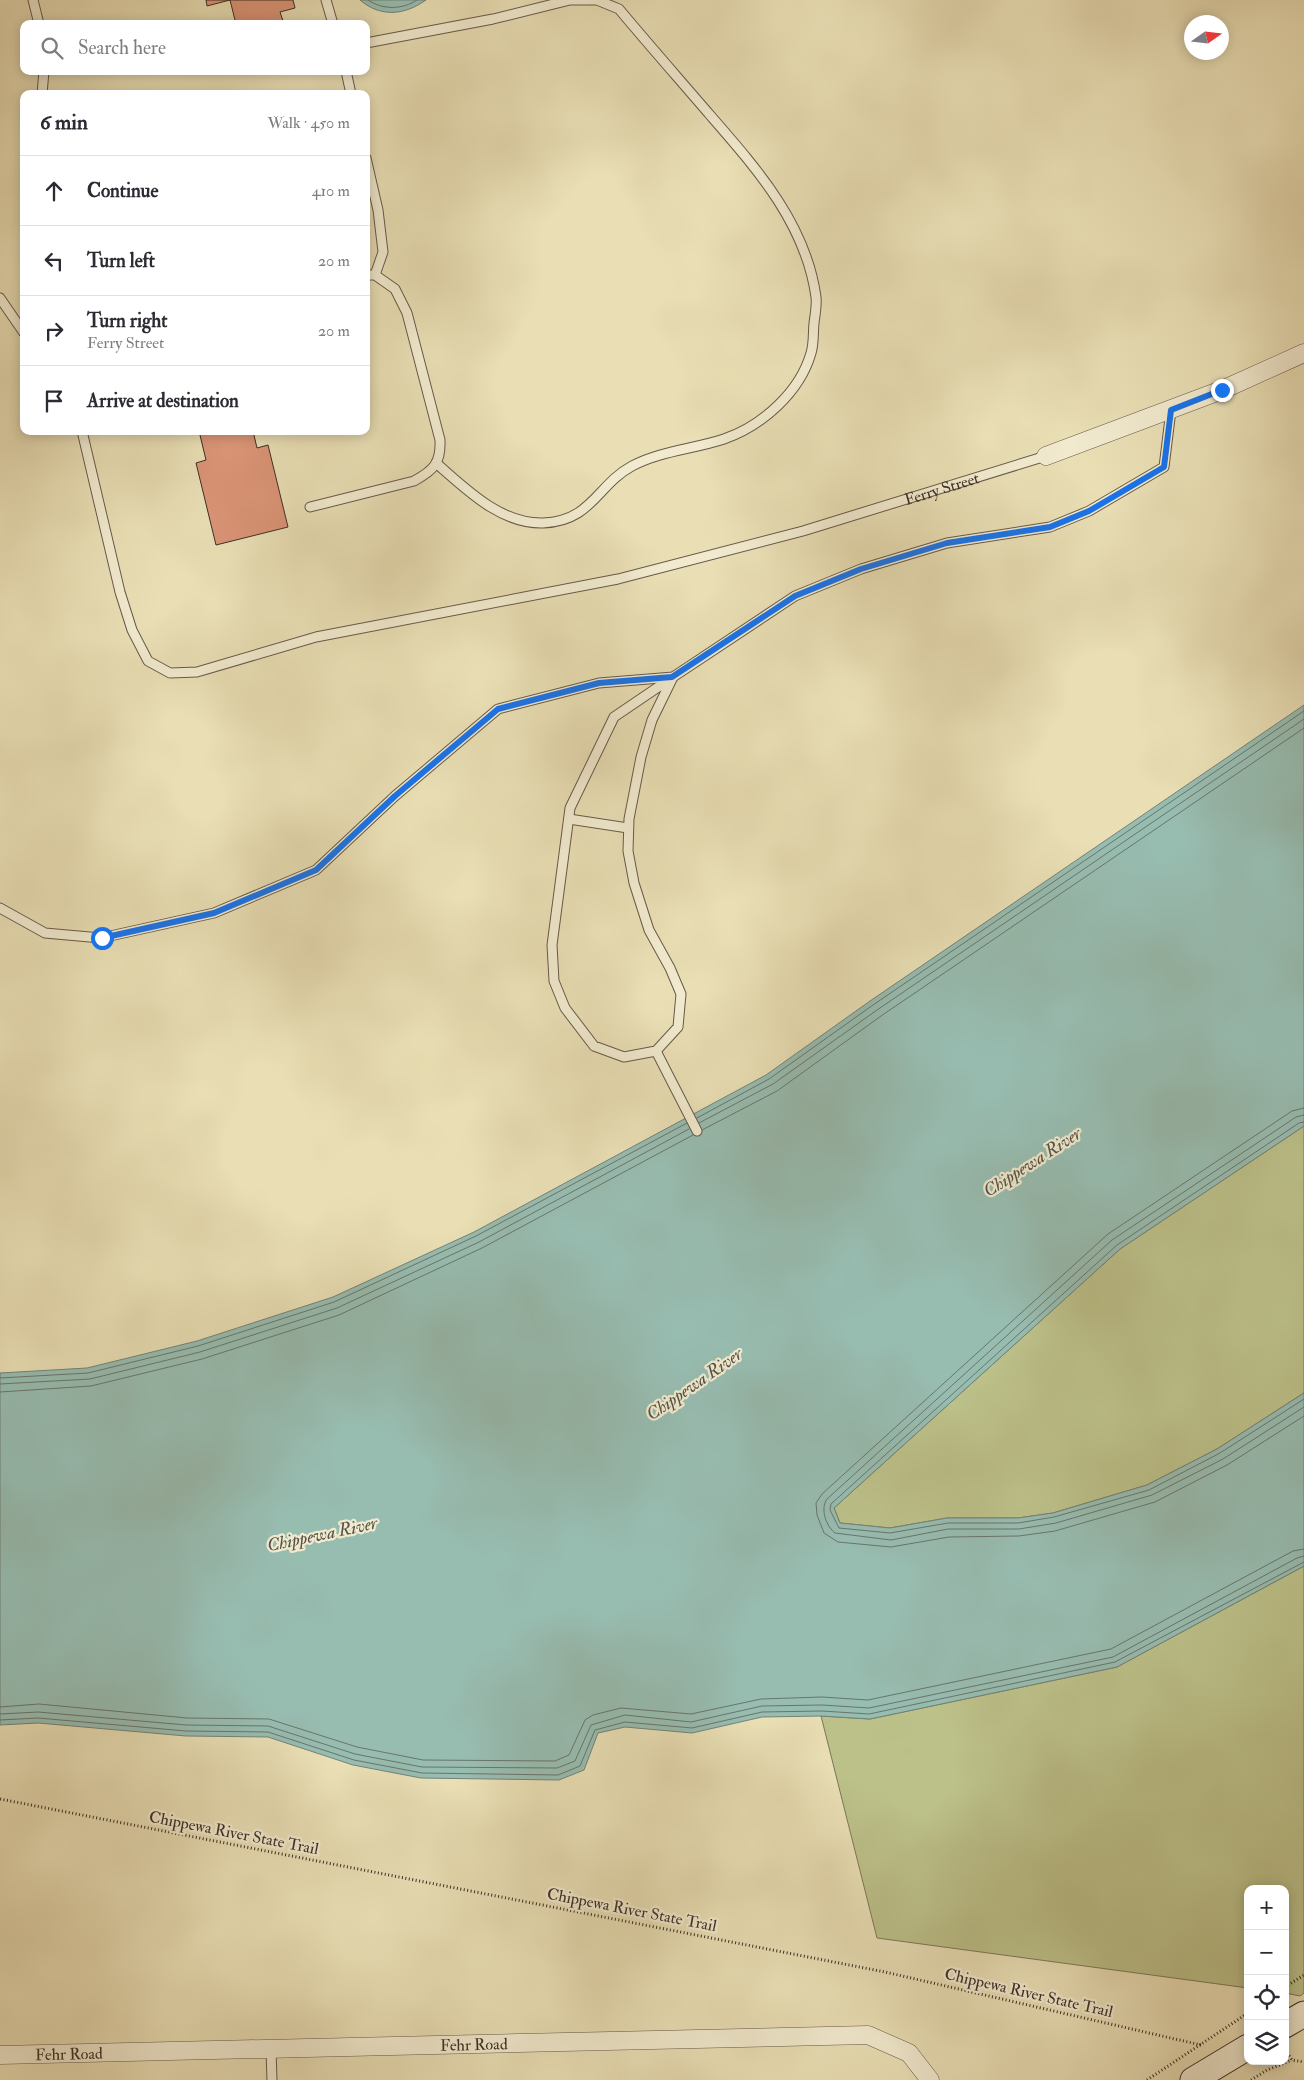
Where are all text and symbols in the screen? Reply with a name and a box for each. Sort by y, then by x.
north arrow [1184,15,1229,60]
search box [20,20,370,75]
icon: search [38,34,66,62]
text: Search here [78,36,166,60]
text: 6 min [40,109,88,136]
text: Walk · 450 m [267,113,350,133]
icon: ahead [40,177,68,205]
text: Continue [87,179,158,203]
text: 410 m [312,181,350,201]
icon: left [40,247,68,275]
text: Turn left [87,249,155,273]
text: 20 m [318,251,350,271]
text: Turn right [87,309,167,333]
icon: right [40,317,68,345]
text: 20 m [318,321,350,341]
text: Ferry Street [87,333,164,353]
route end [1211,379,1234,402]
icon: arrive [40,387,68,415]
text: Arrive at destination [87,389,239,413]
street label: Ferry Street [902,468,982,510]
route start [91,927,114,950]
water label: Chippewa River [979,1122,1087,1203]
water label: Chippewa River [642,1342,748,1426]
water label: Chippewa River [265,1511,381,1557]
street label: Chippewa River State Trail [147,1807,320,1860]
street label: Chippewa River State Trail [545,1884,718,1937]
map controls [1244,1885,1289,2065]
button: + [1244,1885,1289,1930]
button: − [1244,1930,1289,1975]
street label: Chippewa River State Trail [942,1964,1115,2023]
button: locate [1244,1975,1289,2020]
button: layers [1244,2020,1289,2065]
street label: Fehr Road [440,2034,508,2056]
street label: Fehr Road [35,2044,103,2065]

